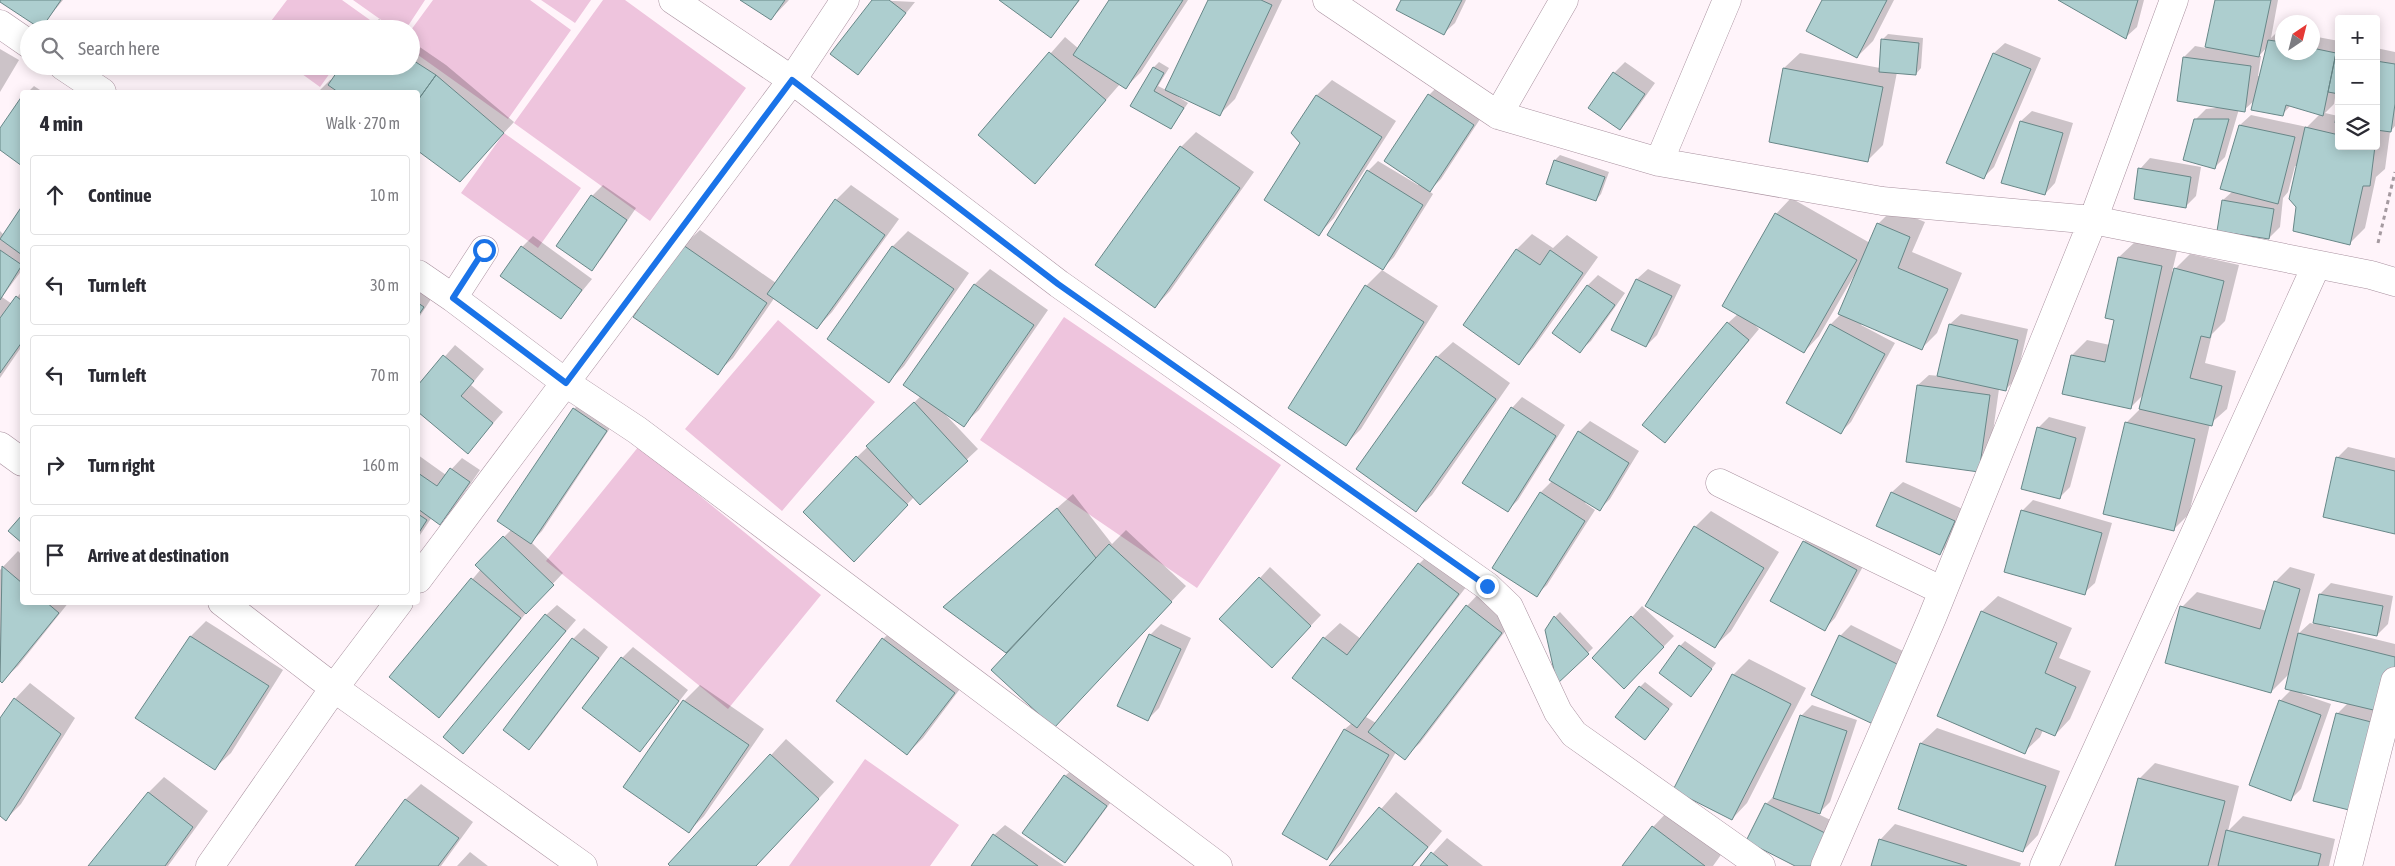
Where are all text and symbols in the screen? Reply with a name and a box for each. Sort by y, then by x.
north arrow [2275,15,2320,60]
map controls [2335,15,2380,150]
button: + [2335,15,2380,60]
search box [20,20,420,75]
icon: search [38,34,66,62]
text: Search here [78,37,160,59]
button: − [2335,60,2380,105]
button: layers [2335,105,2380,150]
text: 4 min [40,111,83,135]
text: Walk · 270 m [326,114,400,132]
icon: ahead [41,181,69,209]
text: Continue [88,184,152,206]
text: 10 m [370,186,399,204]
route start [473,239,496,262]
icon: left [41,271,69,299]
text: Turn left [88,274,146,296]
text: 30 m [370,276,399,294]
icon: left [41,361,69,389]
text: Turn left [88,364,146,386]
text: 70 m [370,366,399,384]
icon: right [41,451,69,479]
text: Turn right [88,454,155,476]
text: 160 m [363,456,399,474]
icon: arrive [41,541,69,569]
text: Arrive at destination [88,544,229,566]
route end [1476,575,1499,598]

